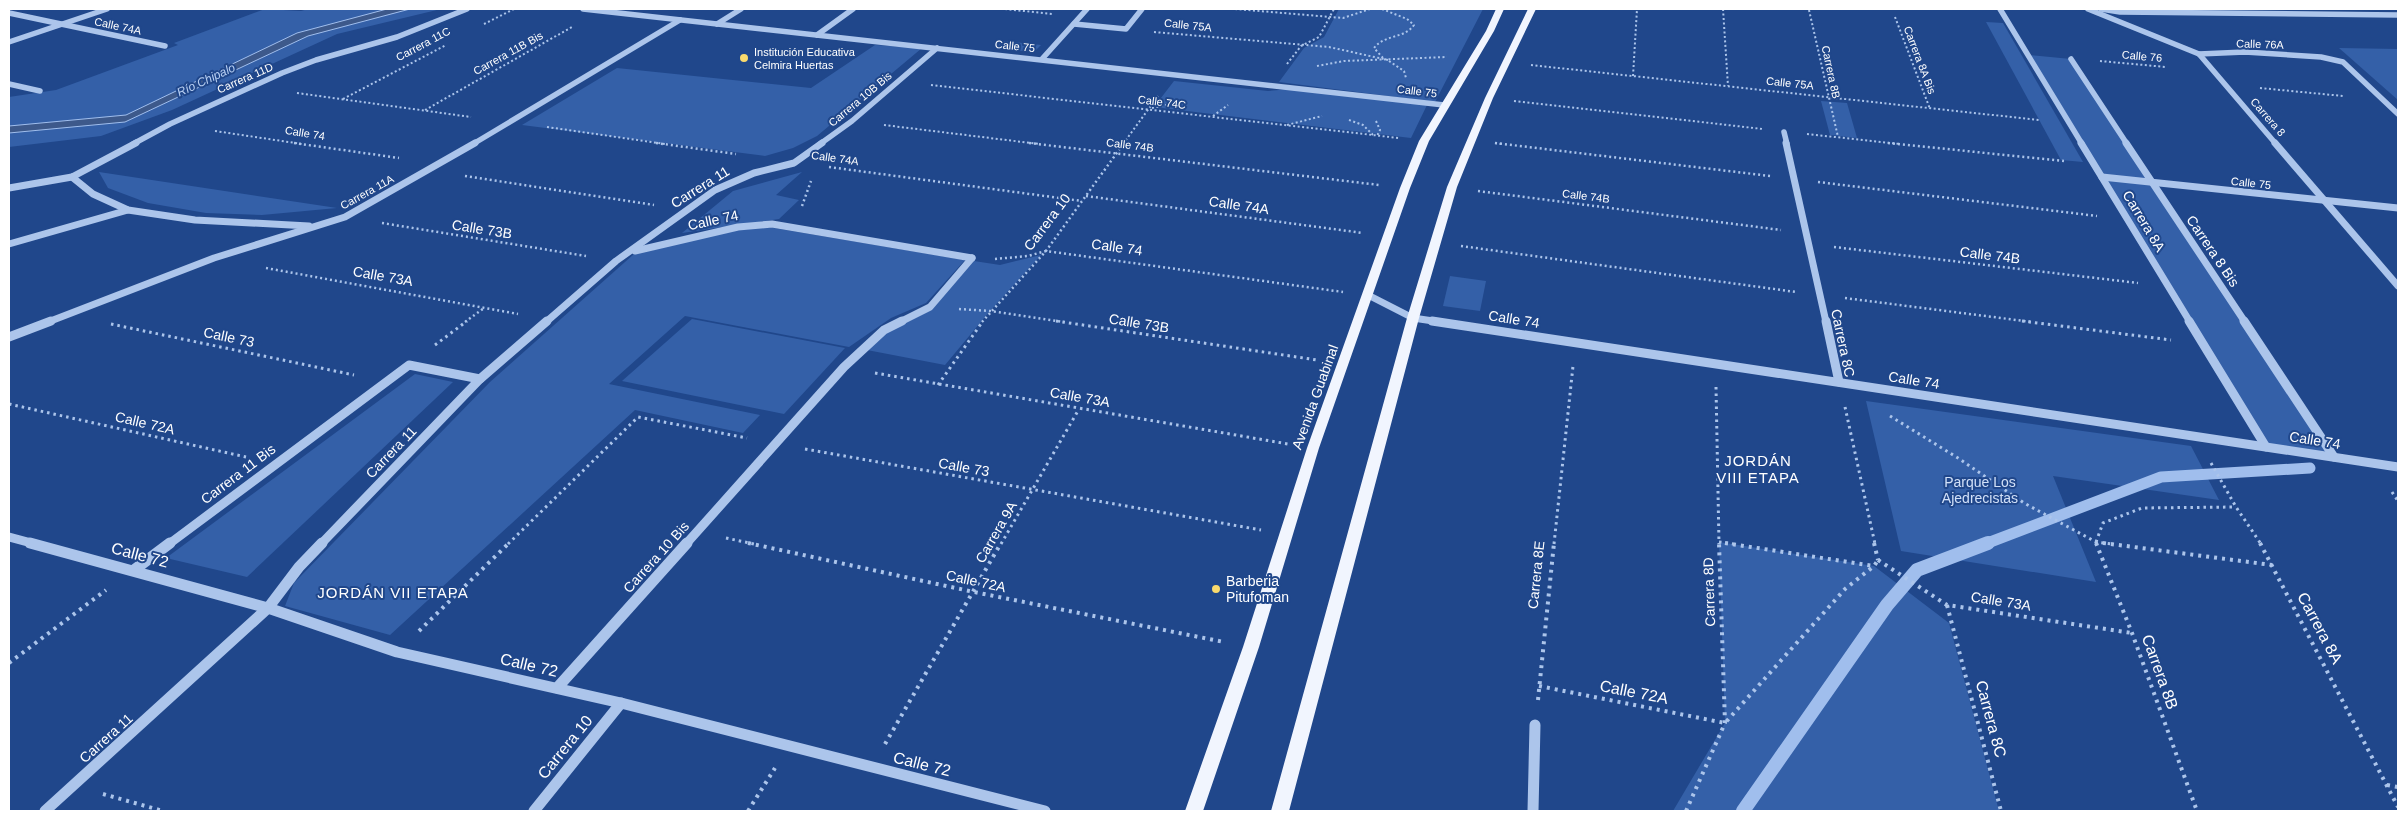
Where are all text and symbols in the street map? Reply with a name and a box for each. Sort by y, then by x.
street label: Calle 74A [93,15,143,37]
street label: Calle 75A [1164,17,1213,34]
street label: Carrera 8A Bis [1902,24,1939,96]
street label: Carrera 11C [394,25,452,63]
street label: Carrera 11B Bis [471,29,545,77]
street label: Calle 76A [2236,37,2285,51]
street label: Calle 75 [994,38,1036,54]
street label: Carrera 8B [1820,44,1842,100]
place label: Institución Educativa Celmira Huertas [754,46,856,71]
street label: Calle 76 [2121,48,2163,64]
marker: Institución Educativa Celmira Huertas [738,52,750,64]
water label: Río Chipalo [175,60,238,100]
street label: Carrera 11D [215,60,275,96]
street label: Carrera 10B Bis [826,69,894,129]
street label: Calle 75A [1766,75,1815,92]
street label: Calle 75 [1396,83,1438,99]
street label: Calle 74C [1137,93,1187,111]
street label: Carrera 8 [2248,96,2288,138]
street label: Calle 74 [284,124,326,142]
street label: Calle 74B [1106,136,1154,154]
street label: Calle 74A [811,149,860,167]
street label: Carrera 11 [668,163,732,211]
street label: Carrera 11A [338,172,396,212]
street label: Calle 75 [2230,175,2272,191]
street label: Calle 74B [1562,187,1610,205]
street label: Carrera 8A [2120,188,2169,255]
street label: Carrera 10 [1020,190,1074,254]
street label: Calle 74A [1208,193,1271,217]
street label: Calle 74 [686,207,740,233]
street label: Carrera 8 Bis [2183,212,2243,290]
street label: Calle 73B [451,216,513,242]
street label: Calle 74 [1090,236,1144,259]
street label: Calle 74B [1959,243,2021,267]
street label: Calle 73A [352,263,415,289]
street label: Calle 74 [1487,307,1541,331]
street label: Carrera 8C [1828,307,1858,379]
street label: Calle 73B [1108,310,1170,336]
street label: Calle 73 [202,324,256,350]
street label: Avenida Guabinal [1289,342,1341,452]
street label: Calle 74 [1887,368,1941,392]
street label: Calle 73A [1049,384,1112,410]
street label: Calle 72A [114,408,177,438]
street label: Carrera 11 [362,423,420,481]
street label: Calle 74 [2288,428,2342,452]
street label: Carrera 11 Bis [198,441,278,507]
district label: JORDÁN VIII ETAPA [1716,452,1800,486]
street label: Calle 73 [937,455,991,479]
park label: Parque Los Ajedrecistas [1942,474,2018,506]
street label: Carrera 9A [972,498,1020,566]
street label: Carrera 10 Bis [620,518,692,596]
street label: Calle 72 [109,539,171,571]
street label: Carrera 8E [1524,540,1548,610]
street label: Carrera 8D [1700,557,1718,627]
street label: Calle 72A [945,567,1008,595]
place label: Barberia Pitufoman [1226,573,1289,605]
marker: Barberia Pitufoman [1210,583,1222,595]
district label: JORDÁN VII ETAPA [317,584,469,601]
street label: Calle 73A [1970,588,2033,614]
street label: Carrera 8A [2294,589,2346,667]
street label: Carrera 8B [2139,632,2181,712]
street label: Calle 72 [498,650,560,680]
street label: Calle 72A [1598,677,1670,707]
street label: Carrera 8C [1973,679,2009,759]
street label: Carrera 11 [76,710,136,766]
street label: Carrera 10 [534,712,596,782]
street label: Calle 72 [891,749,953,779]

